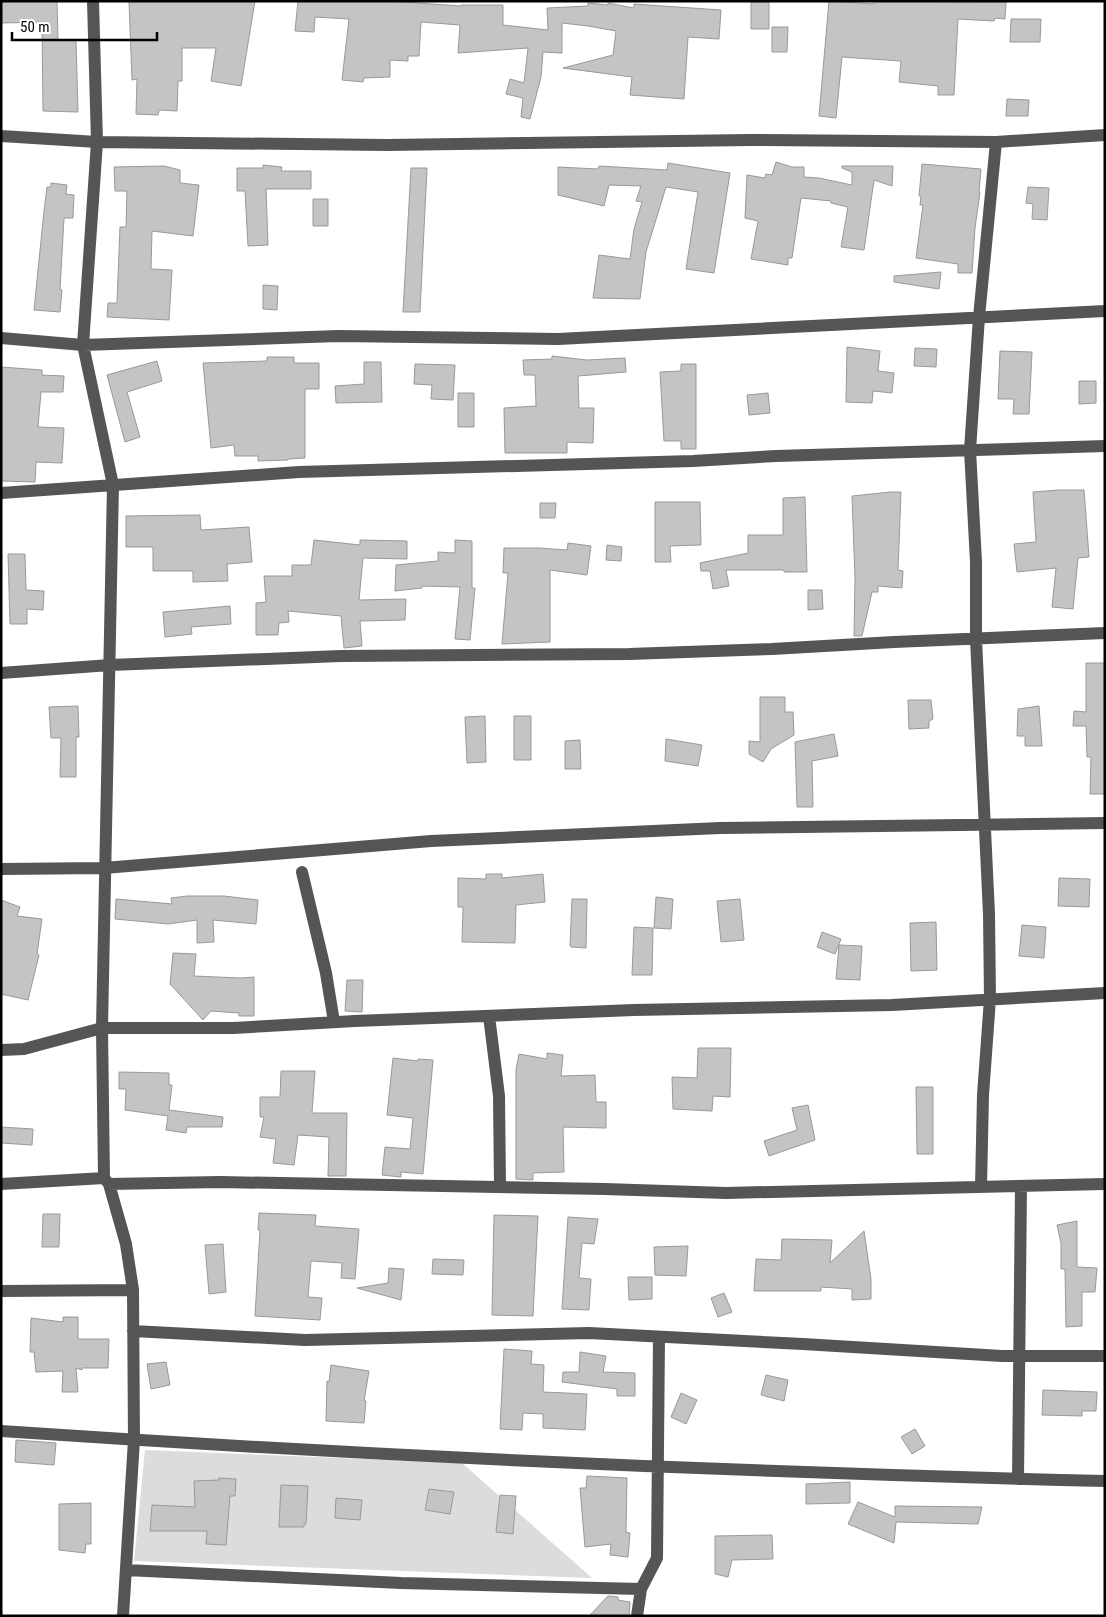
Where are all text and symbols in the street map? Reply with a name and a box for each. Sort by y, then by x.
scale bar [12,10,158,42]
text: 50 m [20,18,50,36]

